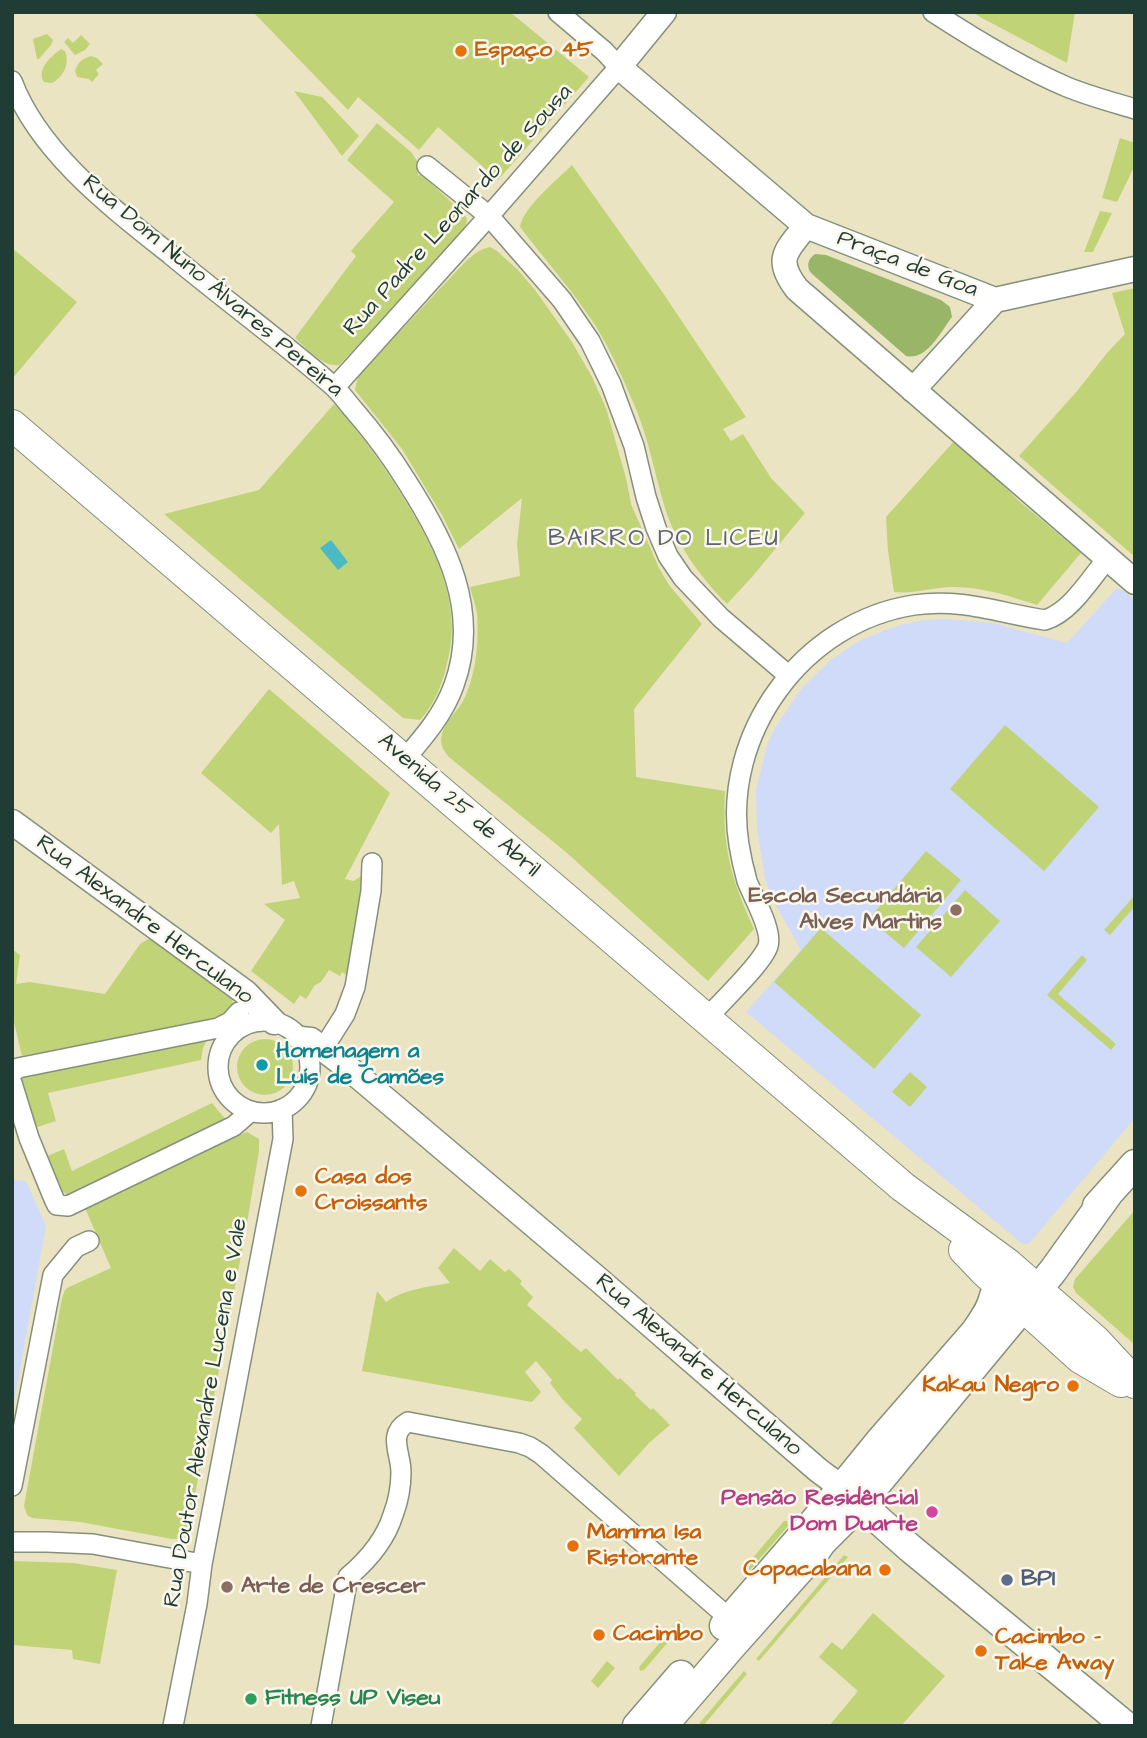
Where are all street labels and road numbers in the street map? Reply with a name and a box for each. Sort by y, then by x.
street label: Rua Padre Leonardo de Sousa [339,80,579,342]
street label: Rua Dom Nuno Álvares Pereira [76,170,348,404]
street label: Praça de Goa [833,226,981,304]
street label: Avenida 25 de Abril [371,728,545,884]
street label: Rua Alexandre Herculano [30,830,258,1012]
street label: Rua Doutor Alexandre Lucena e Vale [159,1216,255,1610]
street label: Rua Alexandre Herculano [589,1269,807,1463]

